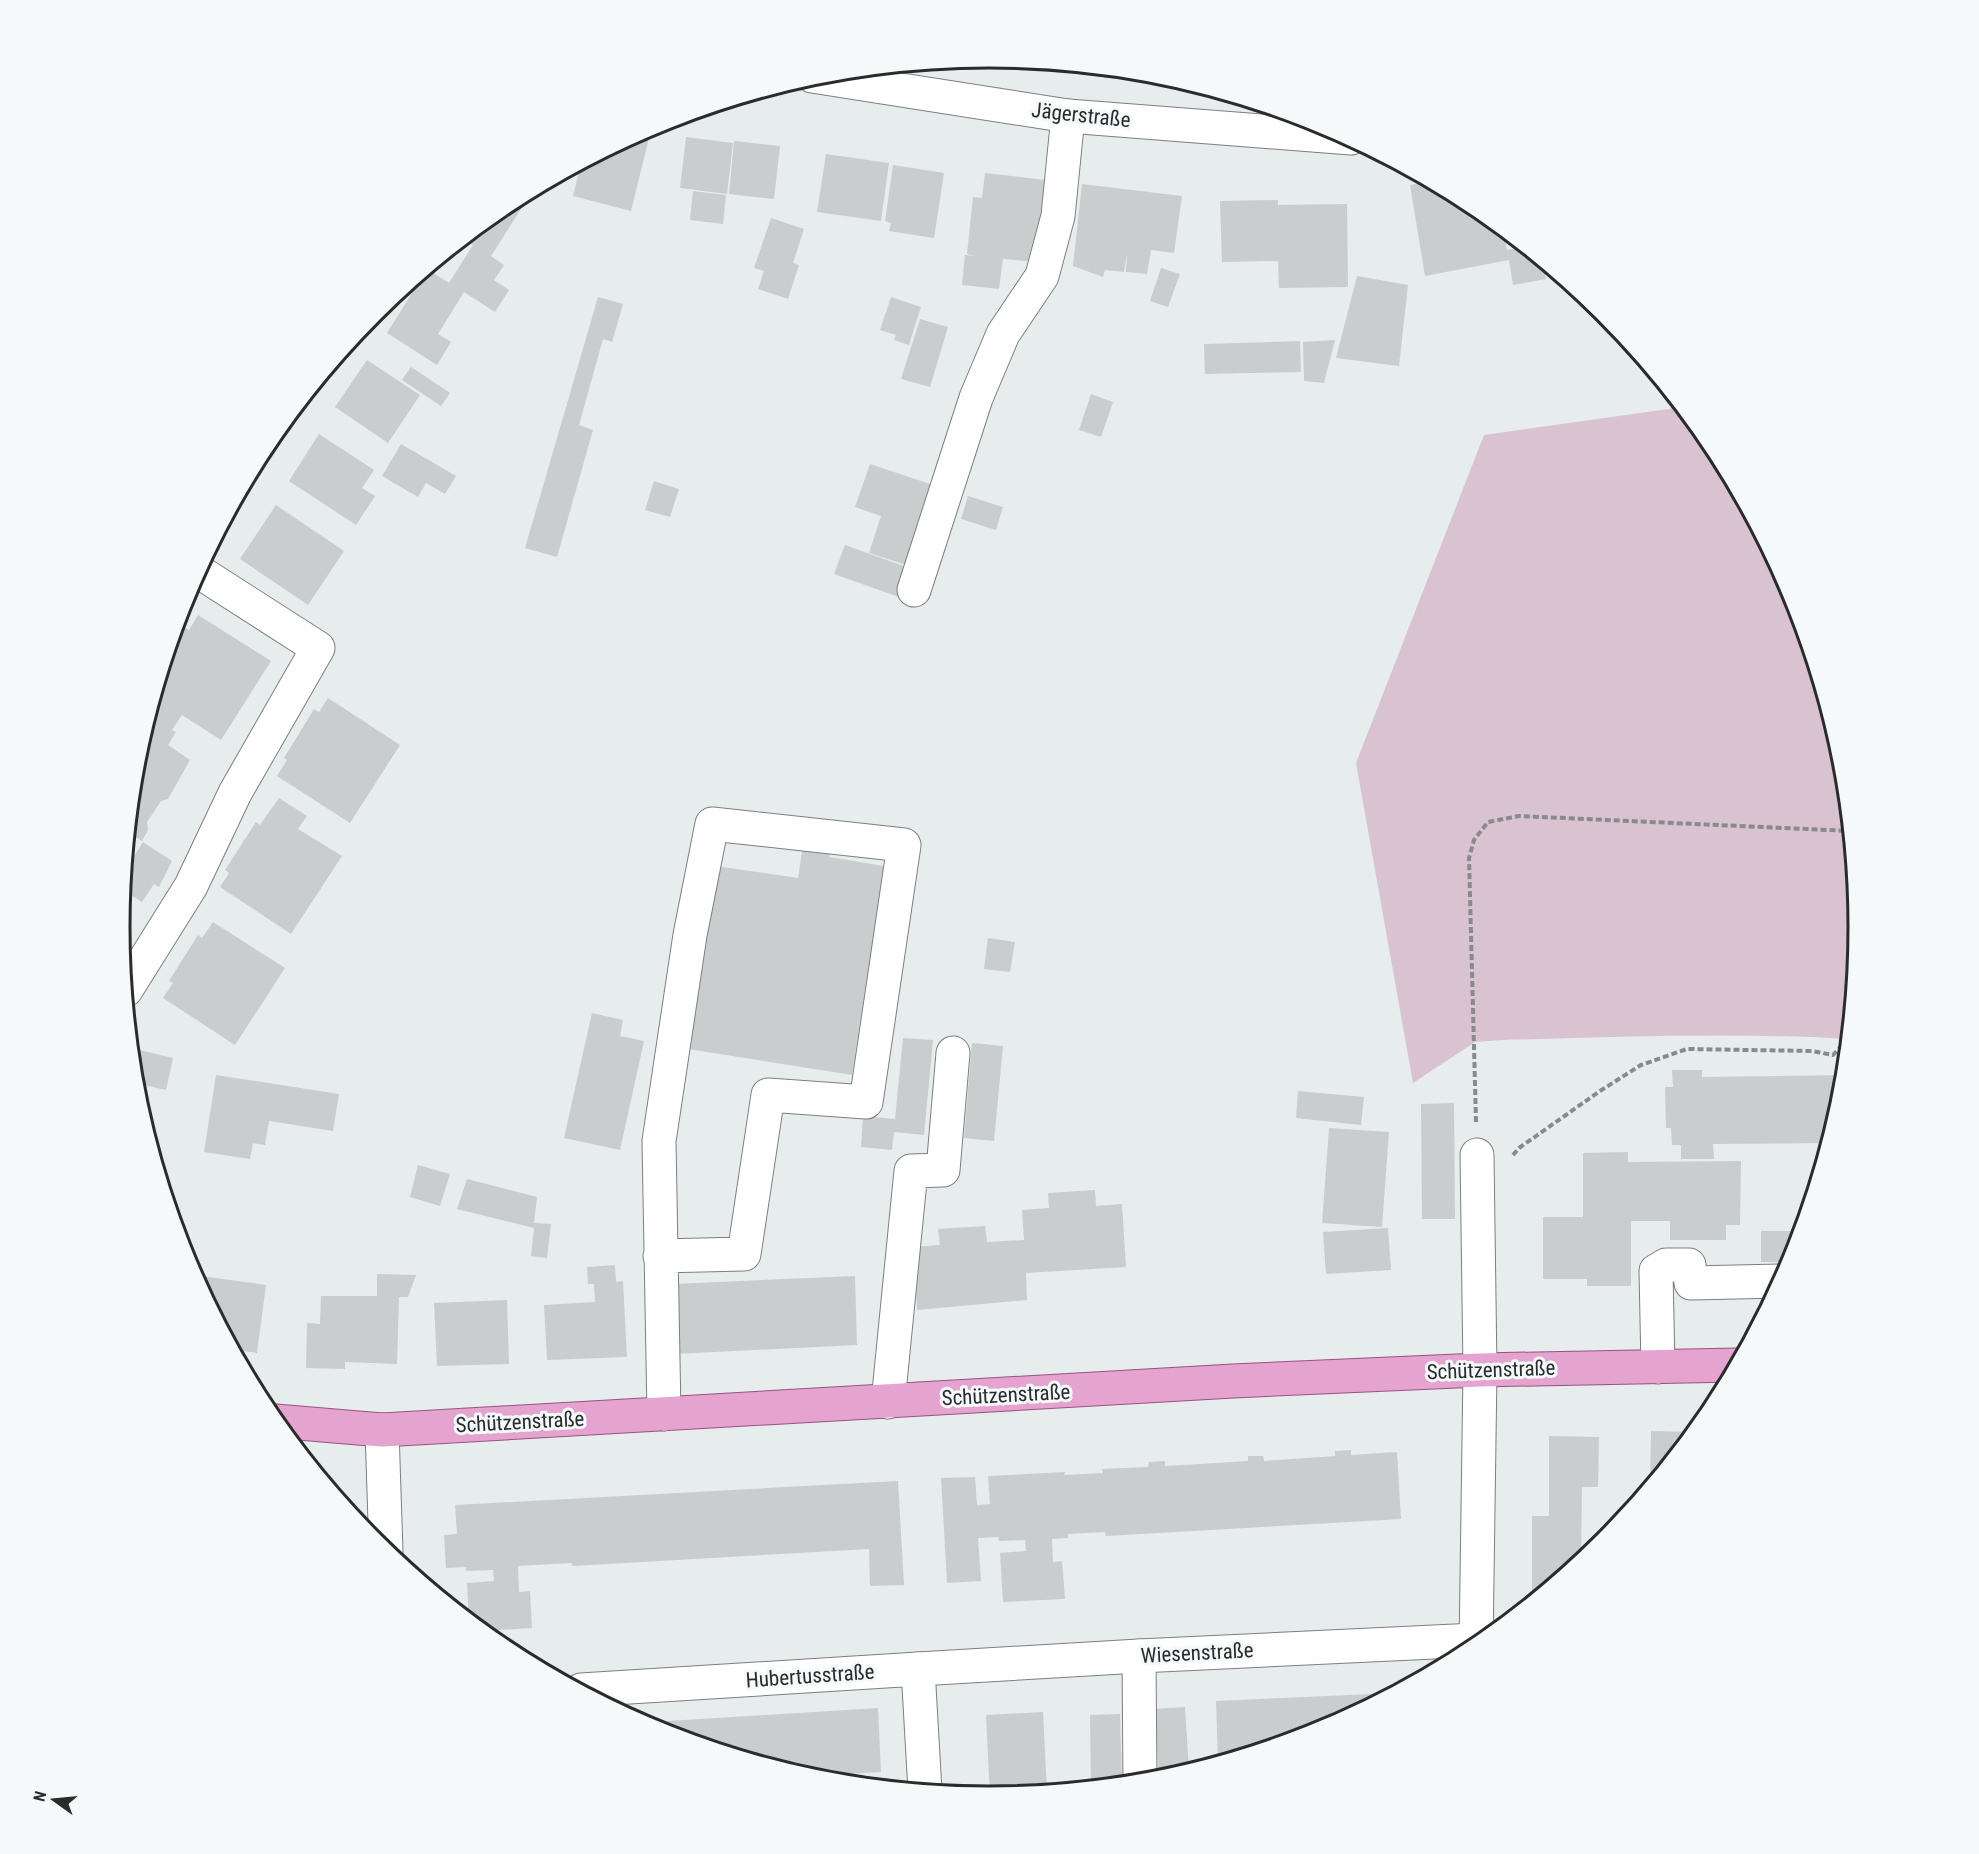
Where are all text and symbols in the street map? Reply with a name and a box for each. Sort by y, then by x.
street label: Jägerstraße [1030,98,1132,132]
street label: Schützenstraße [1426,1356,1556,1384]
street label: Schützenstraße [941,1380,1071,1410]
street label: Schützenstraße [455,1407,585,1437]
street label: Wiesenstraße [1140,1638,1254,1668]
street label: Hubertusstraße [745,1660,875,1692]
north arrow [24,1770,84,1830]
text: N [30,1789,50,1803]

